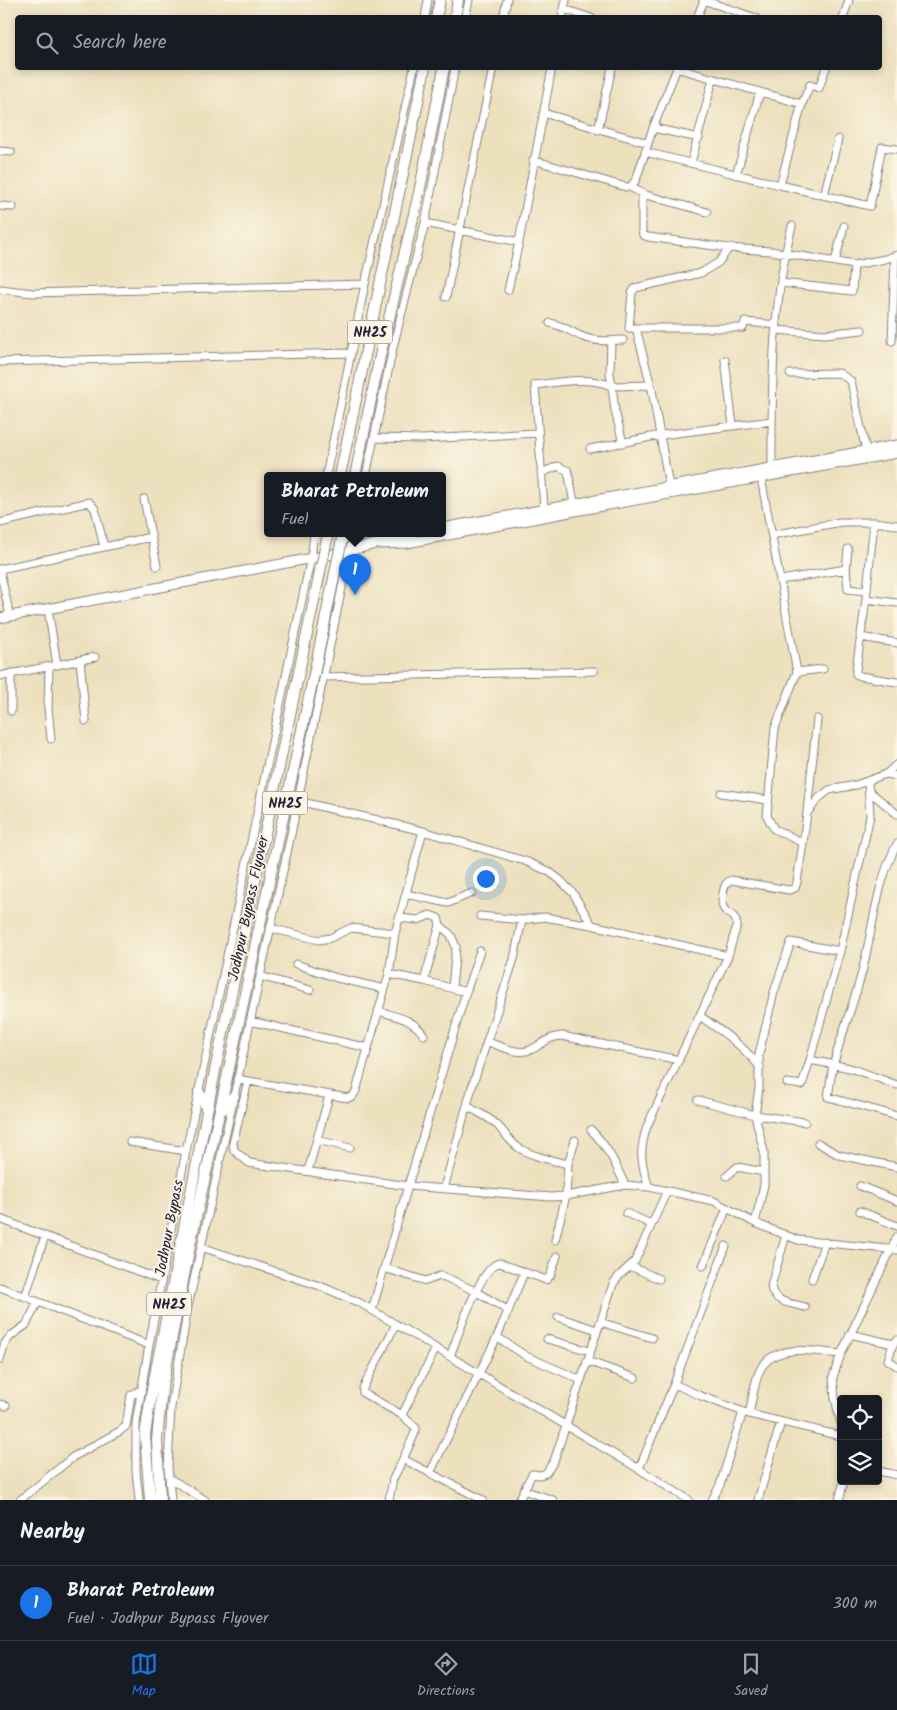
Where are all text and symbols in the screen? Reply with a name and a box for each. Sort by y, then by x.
search box [15,15,882,70]
text: Search here [73,28,167,58]
icon: search [33,29,61,57]
road number: NH25 [348,321,392,344]
popup [264,472,446,537]
text: Bharat Petroleum [281,477,429,507]
text: Fuel [281,507,308,532]
pin: 1 [339,554,371,595]
road number: NH25 [262,791,308,814]
street label: Jodhpur Bypass Flyover [222,832,276,983]
your location [473,866,499,892]
street label: Jodhpur Bypass [149,1177,191,1279]
road number: NH25 [146,1292,192,1316]
map controls [837,1395,882,1485]
button: locate [837,1395,882,1440]
button: layers [837,1440,882,1485]
text: Nearby [20,1516,85,1549]
text: Bharat Petroleum [67,1576,215,1606]
text: 1 [34,1591,38,1616]
text: 300 m [833,1591,877,1616]
text: Fuel · Jodhpur Bypass Flyover [67,1606,268,1631]
tab: Map [130,1650,158,1702]
tab: Directions [417,1650,475,1702]
tab: Saved [734,1650,767,1702]

